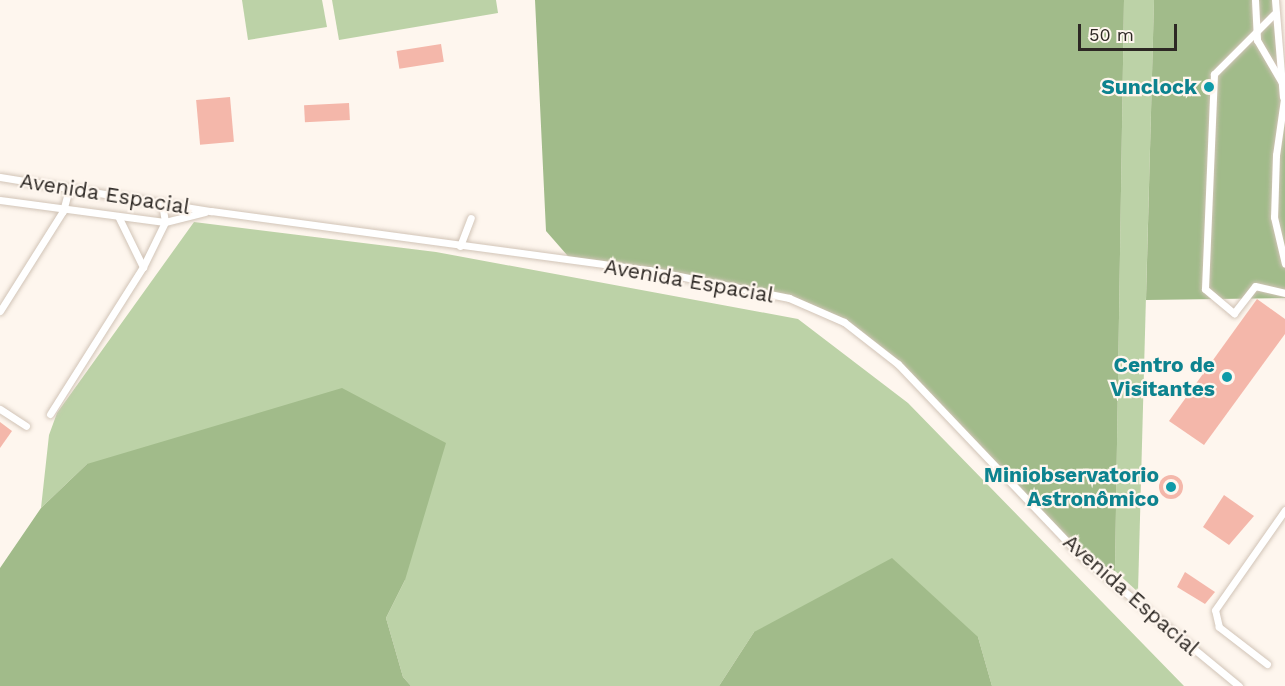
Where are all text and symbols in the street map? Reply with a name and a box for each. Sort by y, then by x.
scale bar [1081,12,1180,50]
text: 50 m [1089,24,1134,45]
place label: Sunclock [1101,74,1197,100]
marker: Sunclock [1202,80,1216,94]
street label: Avenida Espacial [18,168,192,220]
street label: Avenida Espacial [602,254,776,308]
place label: Centro de Visitantes [1110,352,1215,402]
marker: Centro de Visitantes [1220,370,1234,384]
place label: Miniobservatorio Astronômico [984,462,1159,512]
marker: Miniobservatorio Astronômico [1164,480,1178,494]
street label: Avenida Espacial [1058,529,1204,661]

